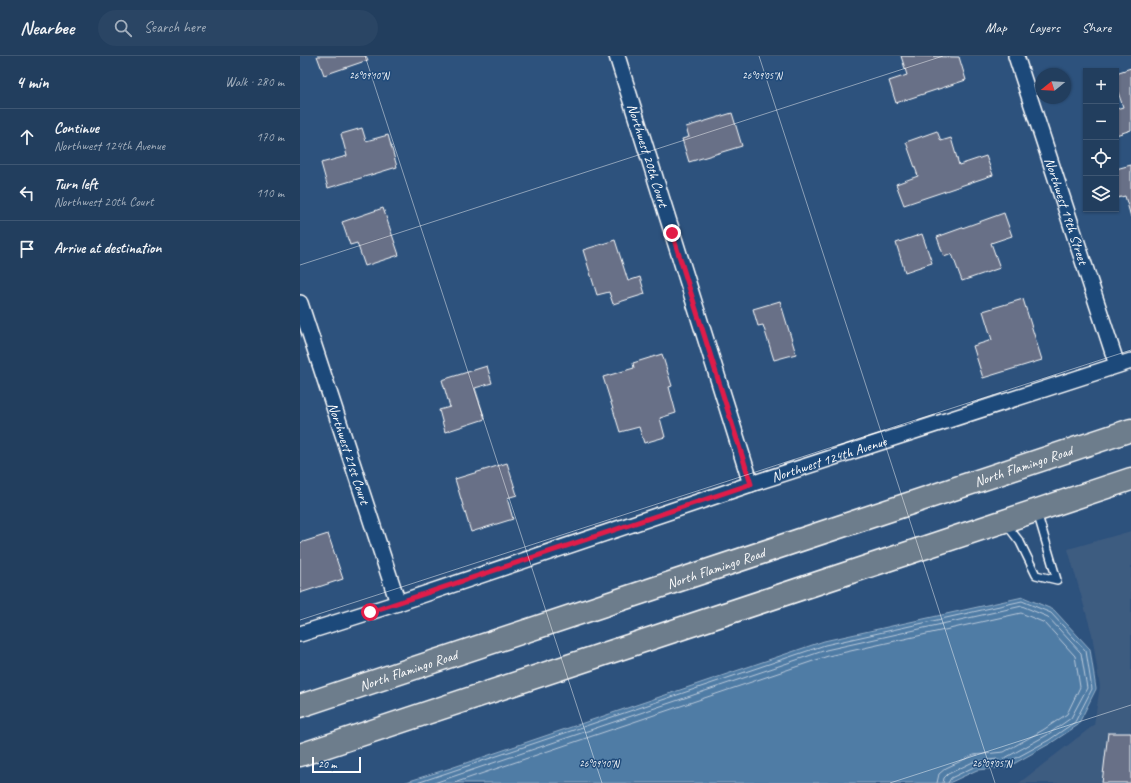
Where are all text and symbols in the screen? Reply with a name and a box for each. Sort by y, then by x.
search box [98,10,378,46]
text: Nearbee [20,16,74,40]
icon: search [112,17,134,39]
text: Search here [144,18,205,37]
text: Map [985,19,1007,36]
text: Layers [1029,19,1060,36]
text: Share [1082,19,1111,36]
north arrow [1035,68,1071,104]
map controls [1083,68,1119,212]
button: + [1083,68,1119,104]
text: 26°09'10"N [349,69,391,82]
text: 26°09'05"N [742,69,784,82]
text: 4 min [16,72,49,93]
text: Walk · 280 m [225,74,284,90]
street label: Northwest 20th Court [623,102,672,211]
button: − [1083,104,1119,140]
text: Continue [54,119,99,138]
icon: ahead [16,126,38,148]
text: 170 m [256,129,284,145]
text: Northwest 124th Avenue [54,138,165,154]
button: locate [1083,140,1119,176]
street label: Northwest 19th Street [1041,156,1092,268]
text: Turn left [54,175,97,194]
button: layers [1083,176,1119,212]
icon: left [16,182,38,204]
text: 110 m [256,185,284,201]
text: Northwest 20th Court [54,194,154,210]
route end [663,224,681,242]
icon: arrive [16,238,38,260]
text: Arrive at destination [54,239,161,258]
street label: Northwest 21st Court [324,400,374,508]
street label: Northwest 124th Avenue [769,432,890,486]
street label: North Flamingo Road [972,441,1077,490]
street label: North Flamingo Road [665,543,769,593]
route start [361,603,379,621]
street label: North Flamingo Road [357,646,462,695]
scale bar [312,755,361,774]
text: 20 m [318,757,337,771]
text: 26°09'10"N [579,757,621,770]
text: 26°09'05"N [972,757,1014,770]

